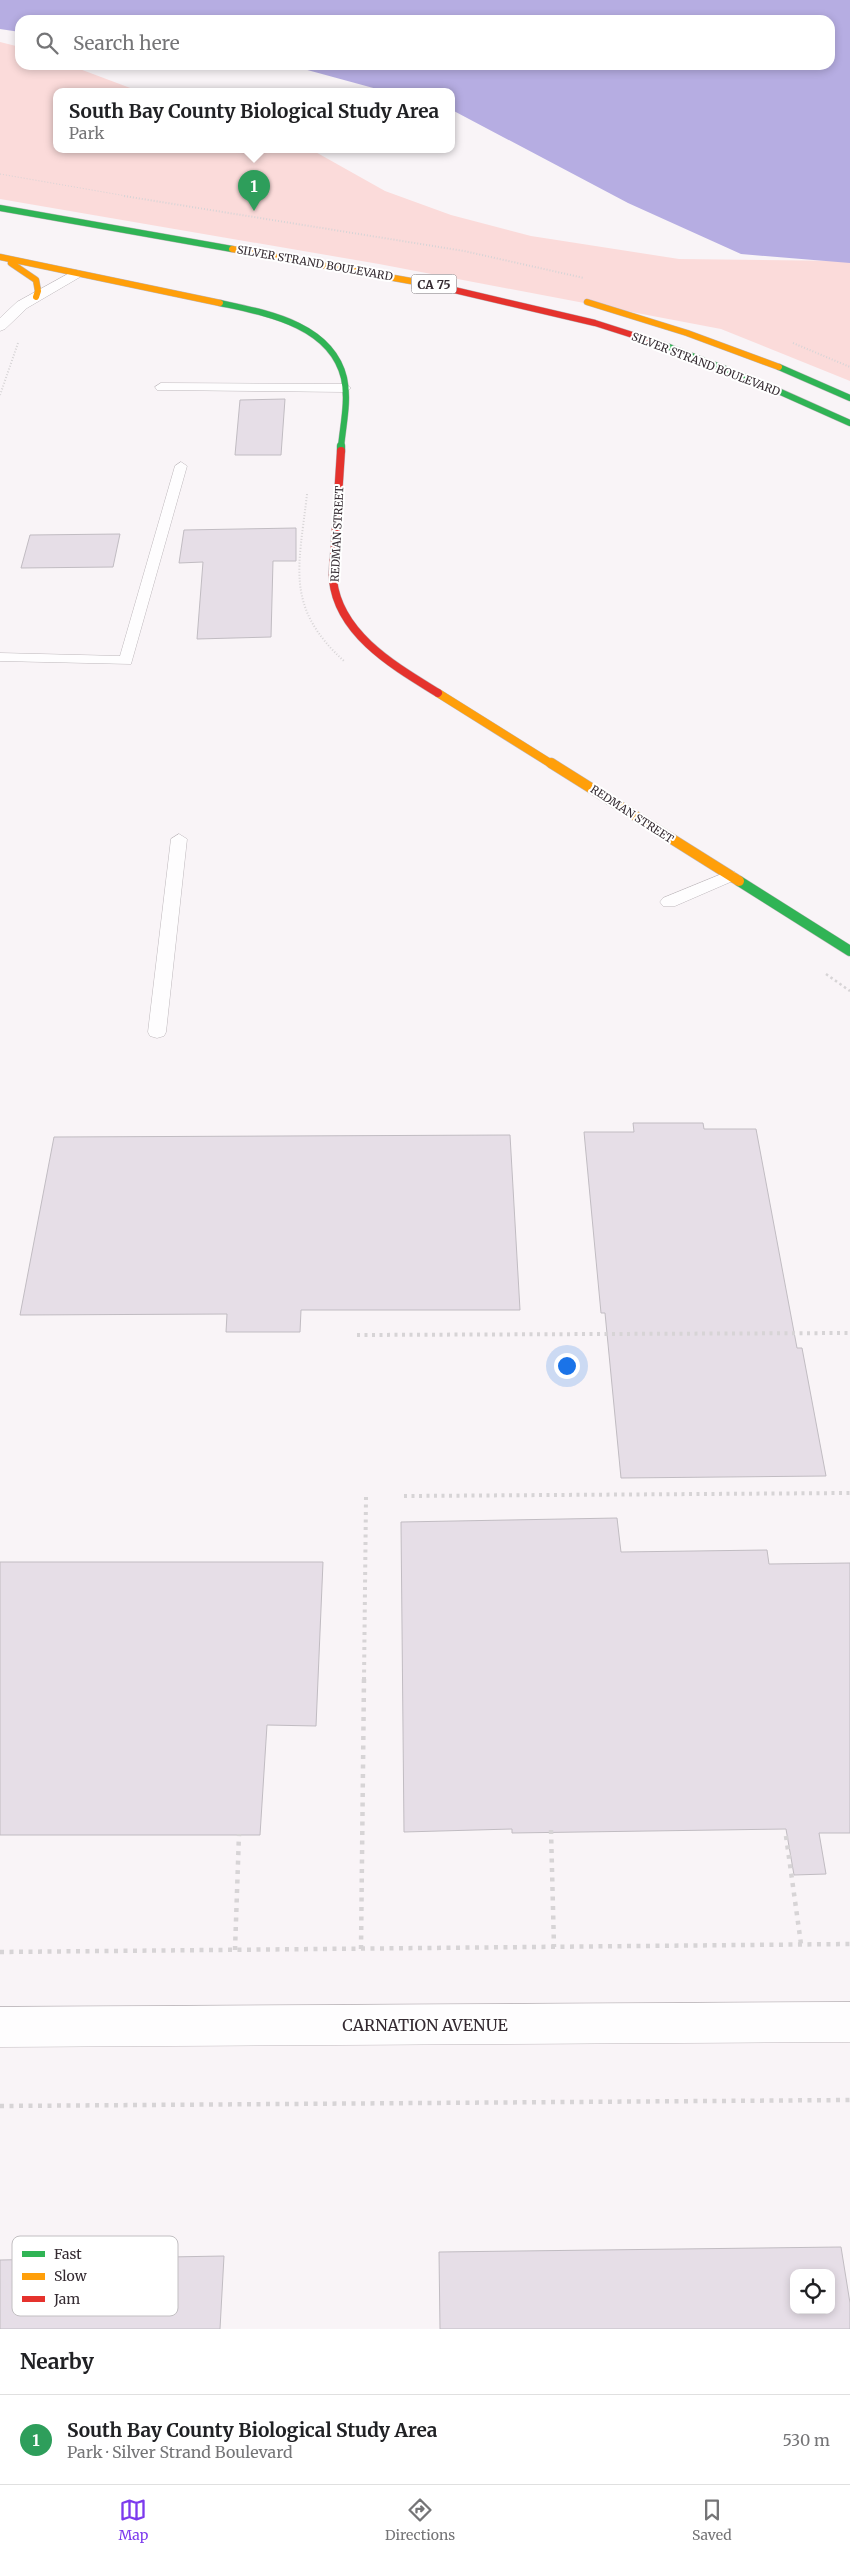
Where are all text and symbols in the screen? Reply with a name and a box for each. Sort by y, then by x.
search box [15,15,835,70]
icon: search [33,29,61,57]
text: Search here [73,31,180,55]
popup [53,88,455,153]
text: South Bay County Biological Study Area [69,99,439,123]
text: Park [69,123,104,143]
pin: 1 [238,170,270,211]
street label: SILVER STRAND BOULEVARD [236,242,394,284]
road number: CA 75 [412,274,456,294]
street label: SILVER STRAND BOULEVARD [630,329,782,399]
street label: REDMAN STREET [327,485,347,582]
street label: REDMAN STREET [588,782,676,846]
your location [554,1353,580,1379]
street label: CARNATION AVENUE [342,2015,508,2035]
legend [12,2236,178,2316]
text: Fast [54,2245,82,2263]
text: Slow [54,2267,87,2285]
map controls [790,2269,835,2314]
button: locate [790,2269,835,2314]
text: Jam [53,2290,80,2308]
text: Nearby [20,2348,94,2375]
text: South Bay County Biological Study Area [67,2418,437,2442]
text: 1 [32,2430,40,2450]
text: 530 m [782,2430,830,2450]
text: Park · Silver Strand Boulevard [67,2442,293,2462]
tab: Map [118,2496,148,2544]
tab: Directions [385,2496,455,2544]
tab: Saved [692,2496,732,2544]

